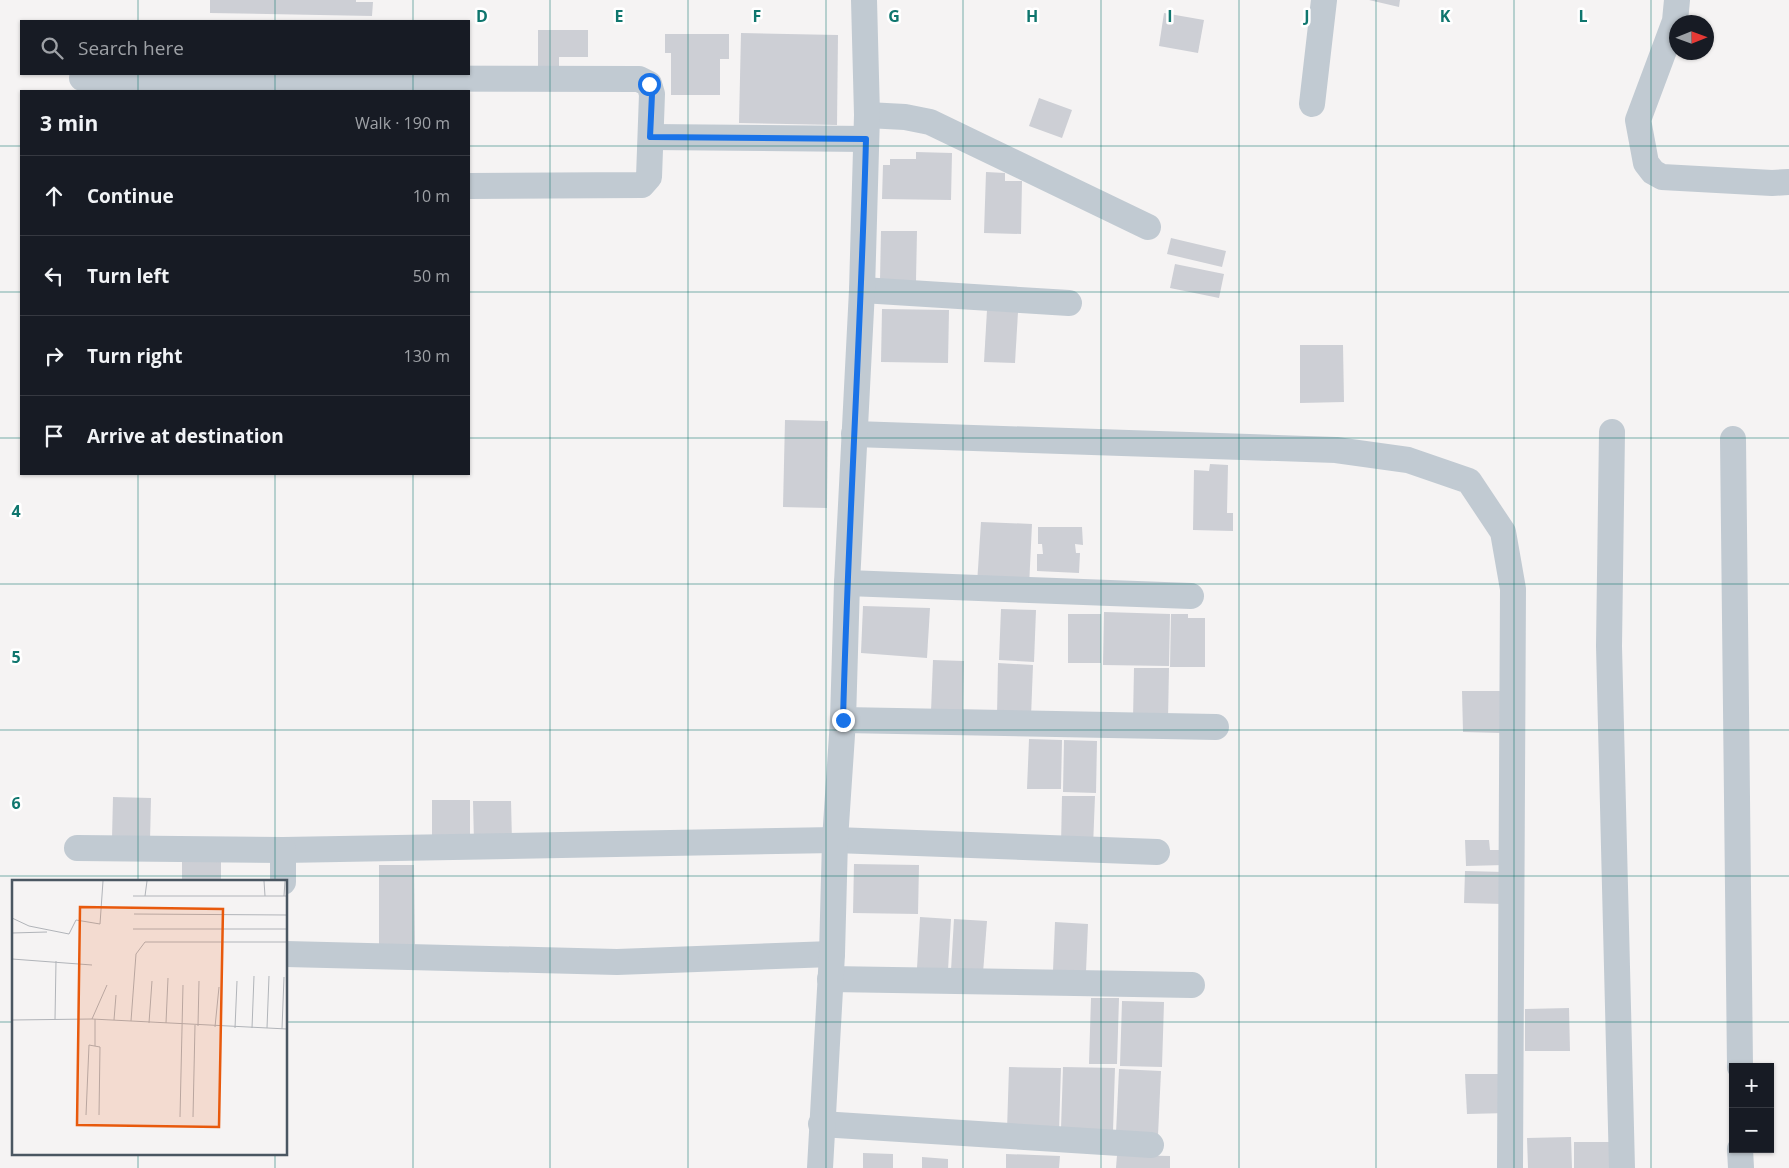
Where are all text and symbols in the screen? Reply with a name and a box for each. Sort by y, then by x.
text: D [476,5,488,27]
text: E [615,5,624,27]
text: F [753,5,761,27]
text: G [888,5,900,27]
text: H [1026,5,1038,27]
text: I [1167,5,1173,27]
text: J [1302,5,1310,27]
text: K [1440,5,1451,27]
text: L [1578,5,1588,27]
north arrow [1669,15,1714,60]
search box [20,20,470,75]
icon: search [38,34,66,62]
text: Search here [78,35,184,61]
route start [638,73,661,96]
text: 3 min [40,109,98,137]
text: Walk · 190 m [355,112,450,134]
icon: ahead [40,182,68,210]
text: Continue [87,183,174,209]
text: 10 m [413,185,450,207]
icon: left [40,262,68,290]
text: Turn left [87,263,169,289]
text: 50 m [413,265,450,287]
icon: right [40,342,68,370]
text: Turn right [87,343,182,369]
text: 130 m [404,345,450,367]
icon: arrive [40,422,68,450]
text: Arrive at destination [87,423,284,449]
text: 4 [11,500,21,522]
text: 5 [11,646,21,668]
route end [832,709,855,732]
text: 6 [11,792,21,814]
inset map [12,880,288,1156]
map controls [1729,1063,1774,1153]
button: + [1729,1063,1774,1108]
button: − [1729,1108,1774,1153]

